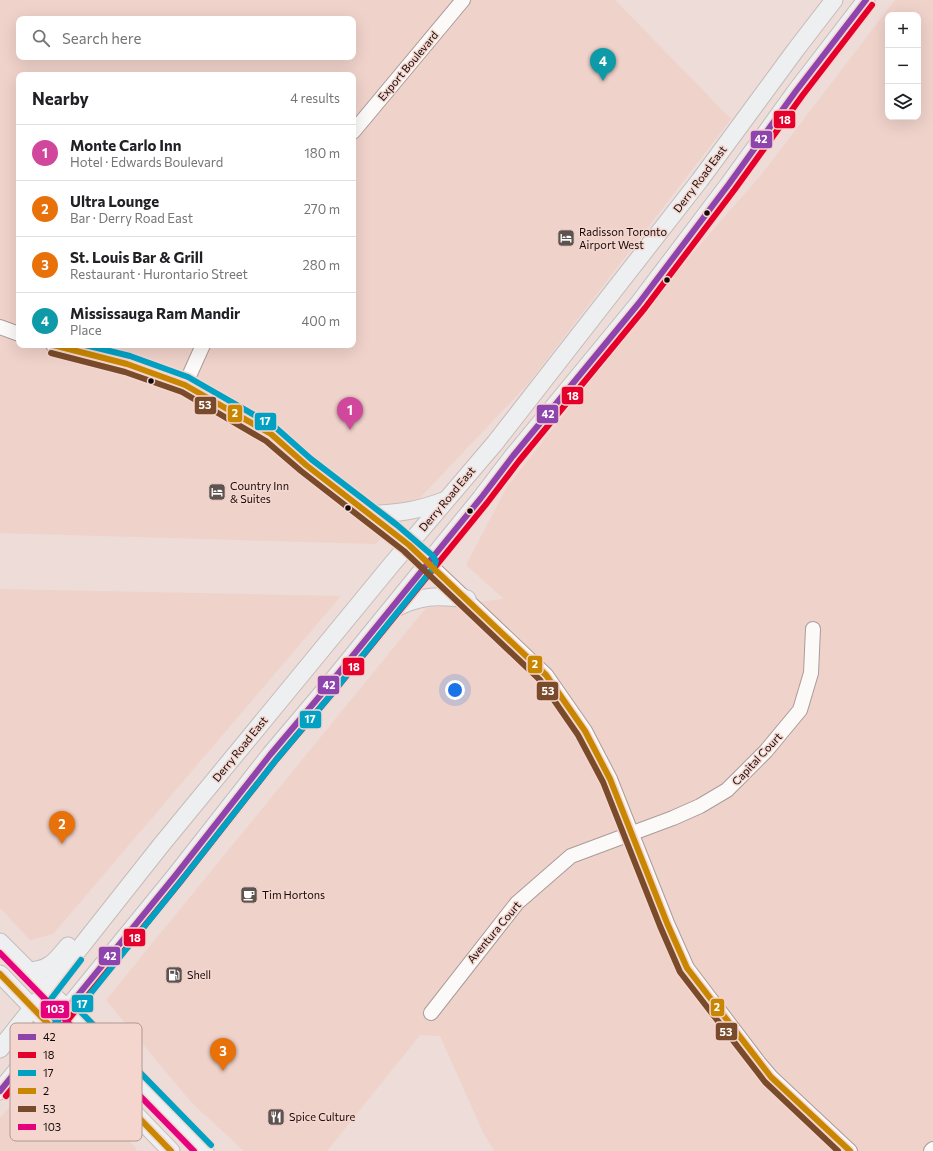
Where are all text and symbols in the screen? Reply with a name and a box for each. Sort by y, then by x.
map controls [885,12,921,120]
button: + [885,12,921,48]
search box [16,16,356,60]
icon: search [30,27,52,49]
street label: Export Boulevard [375,28,440,103]
text: Search here [62,29,141,47]
pin: 4 [590,48,616,81]
button: − [885,48,921,84]
button: layers [885,84,921,120]
text: Nearby [32,88,89,109]
text: 4 results [290,90,340,106]
line badge: 18 [773,110,796,129]
text: 18 [779,113,791,126]
line badge: 42 [750,130,773,149]
text: 42 [755,132,767,145]
text: Monte Carlo Inn [70,136,181,154]
street label: Derry Road East [670,142,729,215]
text: 1 [42,145,48,161]
text: 180 m [304,145,340,161]
text: Hotel · Edwards Boulevard [70,154,223,170]
text: Ultra Lounge [70,192,159,210]
text: 2 [41,201,49,217]
text: 270 m [304,201,340,217]
unlabelled marker [702,208,712,218]
text: Bar · Derry Road East [70,210,193,226]
place label: Radisson Toronto Airport West [579,225,668,251]
hotel icon: Radisson Toronto Airport West [556,228,576,248]
text: St. Louis Bar & Grill [70,248,203,266]
text: 3 [41,257,49,273]
text: 280 m [303,257,340,273]
text: Restaurant · Hurontario Street [70,266,248,282]
unlabelled marker [662,275,672,285]
text: Mississauga Ram Mandir [70,304,240,322]
text: 4 [41,313,49,329]
text: 400 m [301,313,340,329]
text: Place [70,322,102,338]
unlabelled marker [146,376,156,386]
line badge: 18 [561,386,584,405]
text: 18 [567,389,579,402]
line badge: 53 [194,396,217,415]
pin: 1 [337,397,363,430]
text: 53 [199,398,211,411]
line badge: 2 [227,404,243,423]
line badge: 42 [536,404,559,424]
text: 2 [232,406,238,419]
text: 42 [542,407,554,420]
line badge: 17 [254,412,277,431]
text: 17 [259,414,271,427]
street label: Derry Road East [416,463,478,534]
place label: Country Inn & Suites [230,479,289,505]
hotel icon: Country Inn & Suites [207,482,227,502]
unlabelled marker [343,503,353,513]
unlabelled marker [465,506,475,516]
line badge: 2 [527,655,543,674]
line badge: 18 [342,657,365,676]
text: 2 [532,657,538,670]
text: 18 [348,660,360,673]
line badge: 42 [317,675,340,695]
text: 42 [323,678,335,691]
your location [445,680,465,700]
line badge: 53 [536,681,559,701]
text: 53 [542,684,554,697]
line badge: 17 [299,710,322,729]
text: 17 [304,712,316,725]
street label: Derry Road East [209,713,270,784]
street label: Capital Court [729,729,785,788]
pin: 2 [49,811,75,844]
cafe icon: Tim Hortons [239,885,259,905]
place label: Tim Hortons [262,888,325,901]
street label: Aventura Court [464,898,524,965]
line badge: 18 [123,928,146,947]
text: 18 [129,931,141,944]
line badge: 42 [98,946,121,966]
text: 42 [104,949,116,962]
fuel station icon: Shell [164,965,184,985]
place label: Shell [187,968,211,981]
line badge: 17 [71,994,94,1013]
text: 17 [76,997,88,1010]
line badge: 2 [710,998,725,1017]
line badge: 103 [40,1000,70,1019]
text: 2 [714,1000,720,1013]
text: 103 [46,1002,64,1015]
line badge: 53 [715,1022,738,1041]
legend [10,1023,142,1141]
text: 53 [720,1025,732,1038]
text: 42 [43,1030,56,1043]
pin: 3 [210,1038,236,1071]
text: 18 [43,1048,55,1061]
text: 17 [43,1066,54,1079]
text: 2 [43,1084,49,1097]
text: 53 [43,1102,56,1115]
restaurant icon: Spice Culture [266,1107,286,1127]
place label: Spice Culture [289,1110,355,1123]
text: 103 [43,1120,61,1133]

